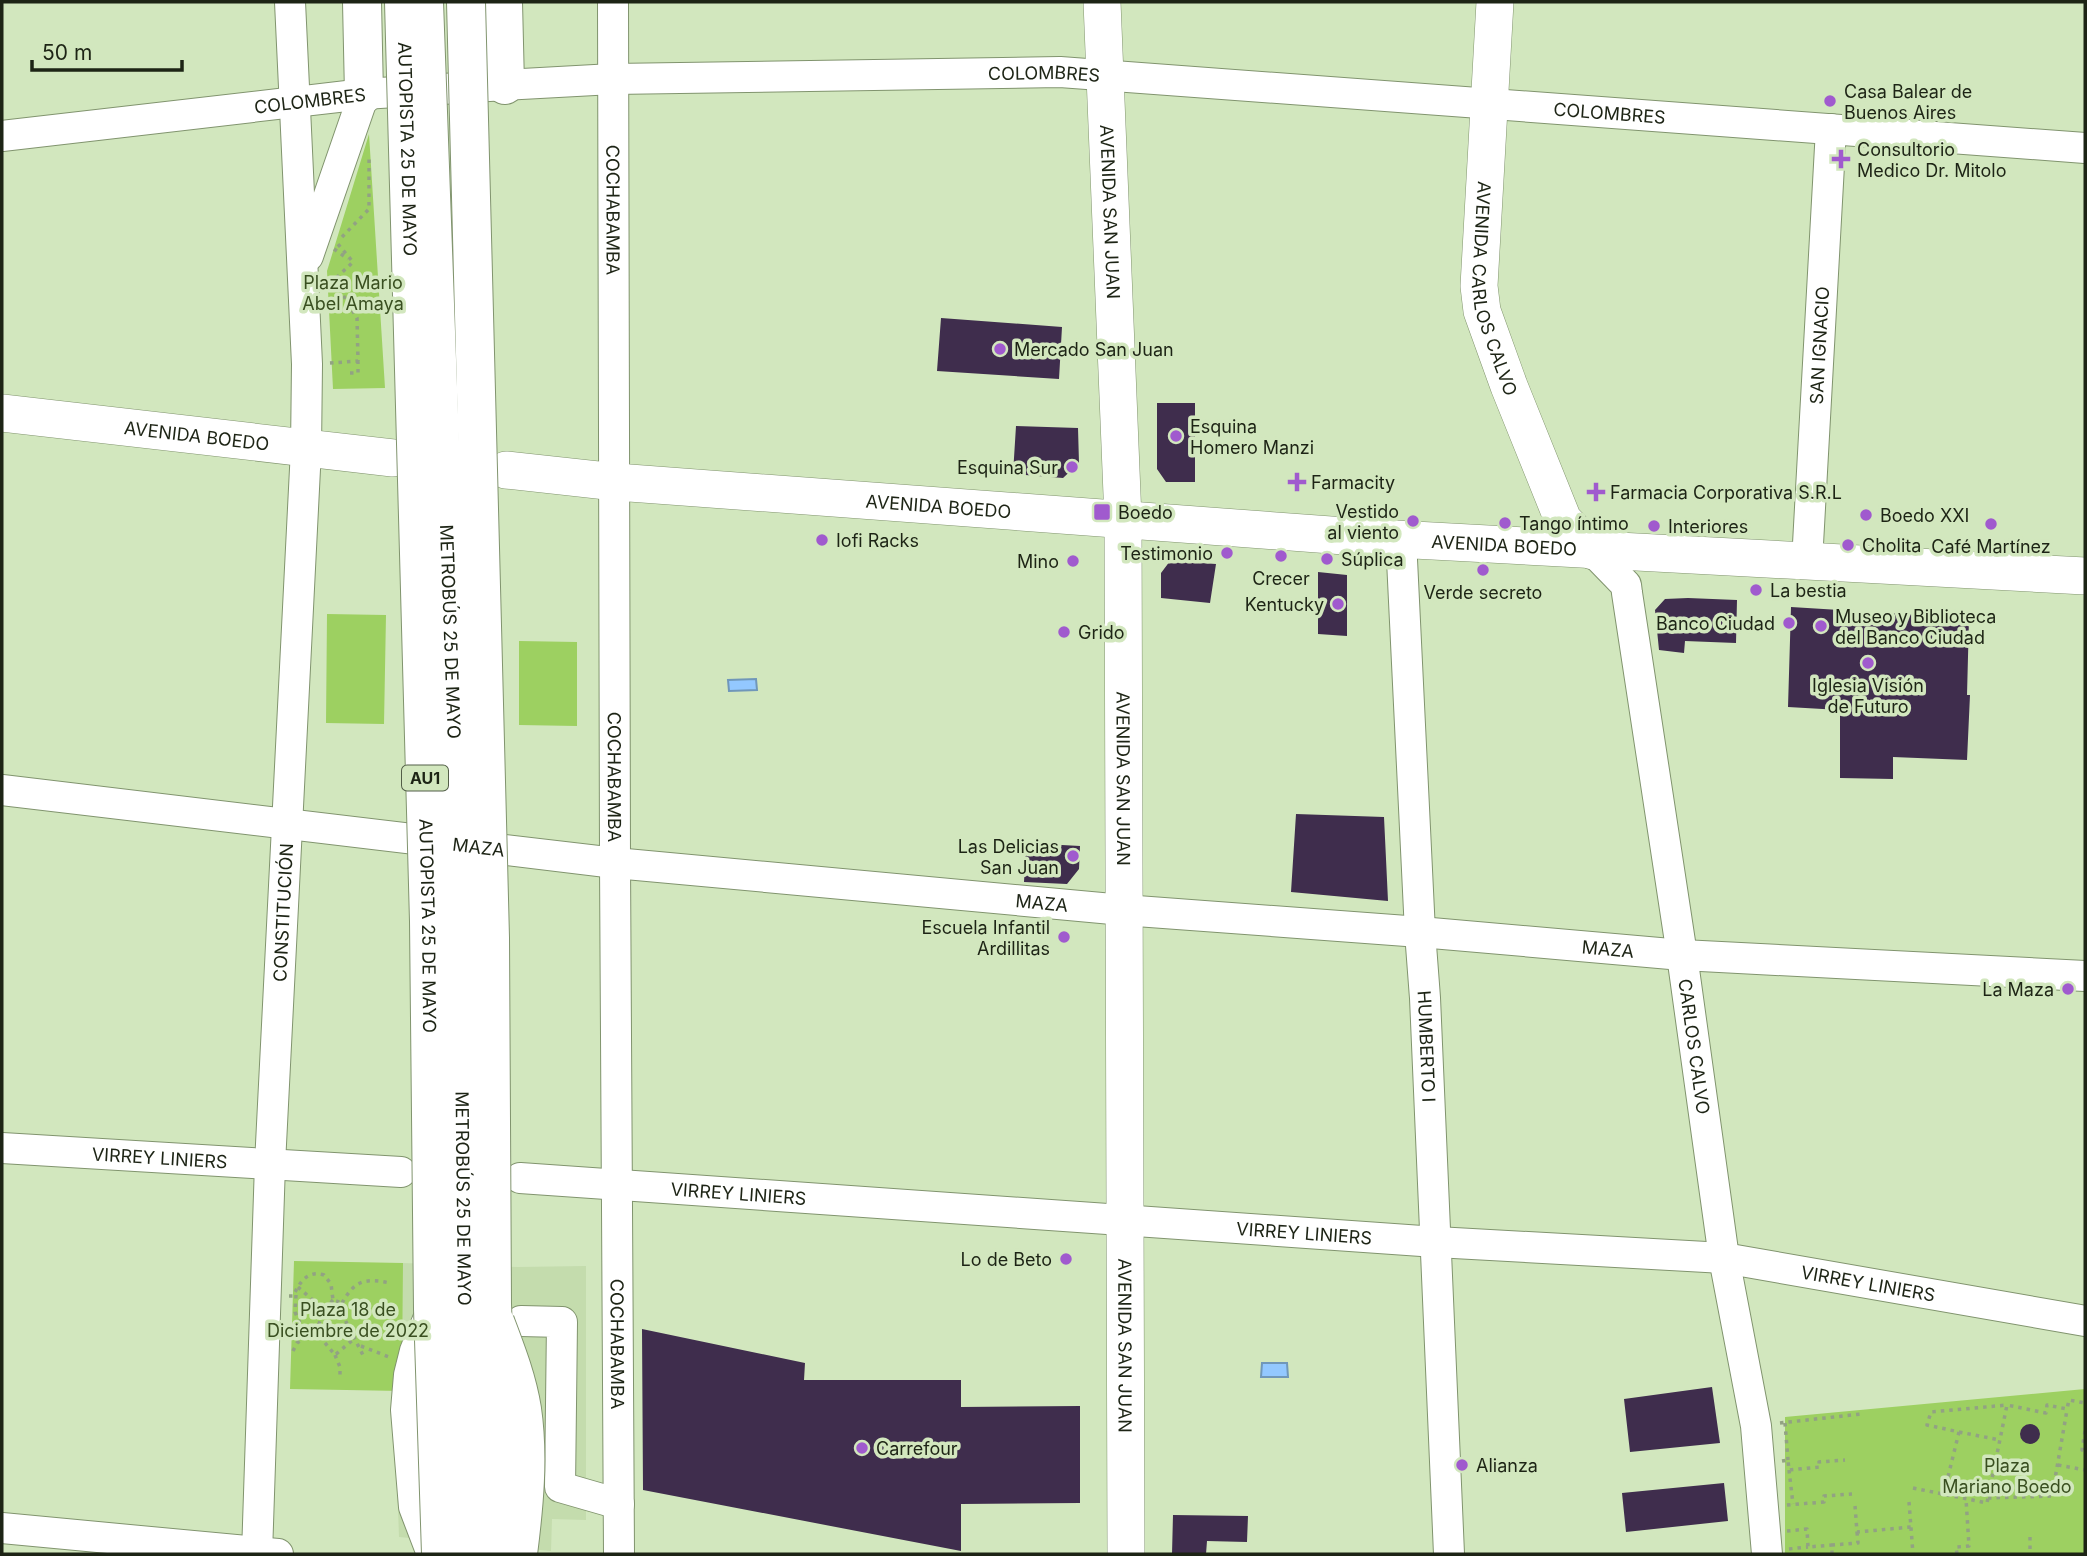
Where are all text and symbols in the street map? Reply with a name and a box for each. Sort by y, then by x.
scale bar [32,28,182,72]
text: 50 m [42,40,92,65]
street label: AUTOPISTA 25 DE MAYO [395,41,421,256]
street label: COLOMBRES [988,61,1101,85]
place label: Casa Balear de Buenos Aires [1844,81,1972,123]
street label: COLOMBRES [253,83,367,117]
marker: Casa Balear de Buenos Aires [1822,93,1838,109]
street label: COLOMBRES [1553,98,1666,127]
street label: AVENIDA SAN JUAN [1096,124,1125,300]
place label: Consultorio Medico Dr. Mitolo [1857,139,2006,181]
street label: COCHABAMBA [603,145,624,275]
marker: Consultorio Medico Dr. Mitolo [1831,149,1851,169]
street label: AVENIDA CARLOS CALVO [1468,180,1522,399]
park label: Plaza Mario Abel Amaya [302,272,404,314]
street label: SAN IGNACIO [1805,286,1833,405]
place label: Mercado San Juan [1014,339,1174,360]
marker: Mercado San Juan [992,341,1008,357]
place label: Esquina Homero Manzi [1190,416,1314,458]
street label: AVENIDA BOEDO [123,417,270,454]
marker: Esquina Homero Manzi [1168,428,1184,444]
place label: Esquina Sur [957,457,1058,478]
marker: Esquina Sur [1064,459,1080,475]
place label: Farmacity [1311,472,1395,493]
marker: Farmacity [1289,474,1305,490]
place label: Farmacia Corporativa S.R.L [1610,482,1842,503]
marker: Farmacia Corporativa S.R.L [1588,484,1604,500]
street label: AVENIDA BOEDO [865,490,1012,522]
place label: Vestido al viento [1327,501,1399,543]
marker: Boedo [1092,502,1112,522]
place label: Boedo [1118,502,1173,523]
place label: Boedo XXI [1880,505,1969,526]
marker: Boedo XXI [1858,507,1874,523]
marker: Vestido al viento [1405,513,1421,529]
place label: Tango íntimo [1519,513,1629,534]
marker: Tango íntimo [1497,515,1513,531]
place label: Interiores [1668,516,1748,537]
marker: Café Martínez [1983,516,1999,532]
marker: Interiores [1646,518,1662,534]
street label: METROBÚS 25 DE MAYO [437,524,465,739]
place label: Iofi Racks [836,530,919,551]
street label: AVENIDA BOEDO [1431,530,1577,559]
marker: Iofi Racks [814,532,830,548]
place label: Cholita [1862,535,1921,556]
place label: Café Martínez [1931,536,2051,557]
marker: Cholita [1840,537,1856,553]
place label: Testimonio [1120,543,1213,564]
marker: Testimonio [1219,545,1235,561]
marker: Crecer [1273,548,1289,564]
place label: Súplica [1341,549,1404,570]
place label: Mino [1017,551,1059,572]
marker: Súplica [1319,551,1335,567]
marker: Mino [1065,553,1081,569]
marker: Verde secreto [1475,562,1491,578]
place label: Crecer [1252,568,1310,589]
place label: La bestia [1770,580,1847,601]
place label: Verde secreto [1424,582,1542,603]
marker: La bestia [1748,582,1764,598]
place label: Kentucky [1245,594,1324,615]
marker: Kentucky [1330,596,1346,612]
place label: Museo y Biblioteca del Banco Ciudad [1835,606,1996,648]
place label: Banco Ciudad [1656,613,1775,634]
marker: Banco Ciudad [1781,615,1797,631]
marker: Museo y Biblioteca del Banco Ciudad [1813,618,1829,634]
place label: Grido [1078,622,1125,643]
marker: Grido [1056,624,1072,640]
marker: Iglesia Visión de Futuro [1860,655,1876,671]
place label: Iglesia Visión de Futuro [1812,675,1924,717]
street label: AVENIDA SAN JUAN [1113,691,1135,866]
street label: COCHABAMBA [604,712,625,842]
road number: AU1 [402,765,448,790]
street label: AUTOPISTA 25 DE MAYO [416,818,441,1033]
street label: MAZA [451,833,506,860]
place label: Las Delicias San Juan [958,836,1059,878]
street label: CONSTITUCIÓN [269,843,297,982]
marker: Las Delicias San Juan [1065,848,1081,864]
street label: MAZA [1015,890,1069,915]
place label: Escuela Infantil Ardillitas [922,917,1050,959]
marker: Escuela Infantil Ardillitas [1056,929,1072,945]
street label: MAZA [1581,936,1635,961]
street label: CARLOS CALVO [1675,977,1714,1116]
place label: La Maza [1982,979,2054,1000]
marker: La Maza [2060,981,2076,997]
street label: HUMBERTO I [1414,990,1440,1103]
street label: METROBÚS 25 DE MAYO [452,1091,476,1306]
street label: VIRREY LINIERS [91,1143,228,1172]
street label: VIRREY LINIERS [670,1178,807,1208]
street label: VIRREY LINIERS [1236,1218,1373,1248]
place label: Lo de Beto [961,1249,1052,1270]
marker: Lo de Beto [1058,1251,1074,1267]
street label: AVENIDA SAN JUAN [1115,1258,1136,1433]
street label: VIRREY LINIERS [1799,1261,1937,1305]
street label: COCHABAMBA [607,1279,629,1409]
park label: Plaza 18 de Diciembre de 2022 [267,1299,429,1341]
place label: Carrefour [876,1438,958,1459]
marker: Carrefour [854,1440,870,1456]
place label: Alianza [1476,1455,1538,1476]
park label: Plaza Mariano Boedo [1942,1455,2072,1497]
marker: Alianza [1454,1457,1470,1473]

